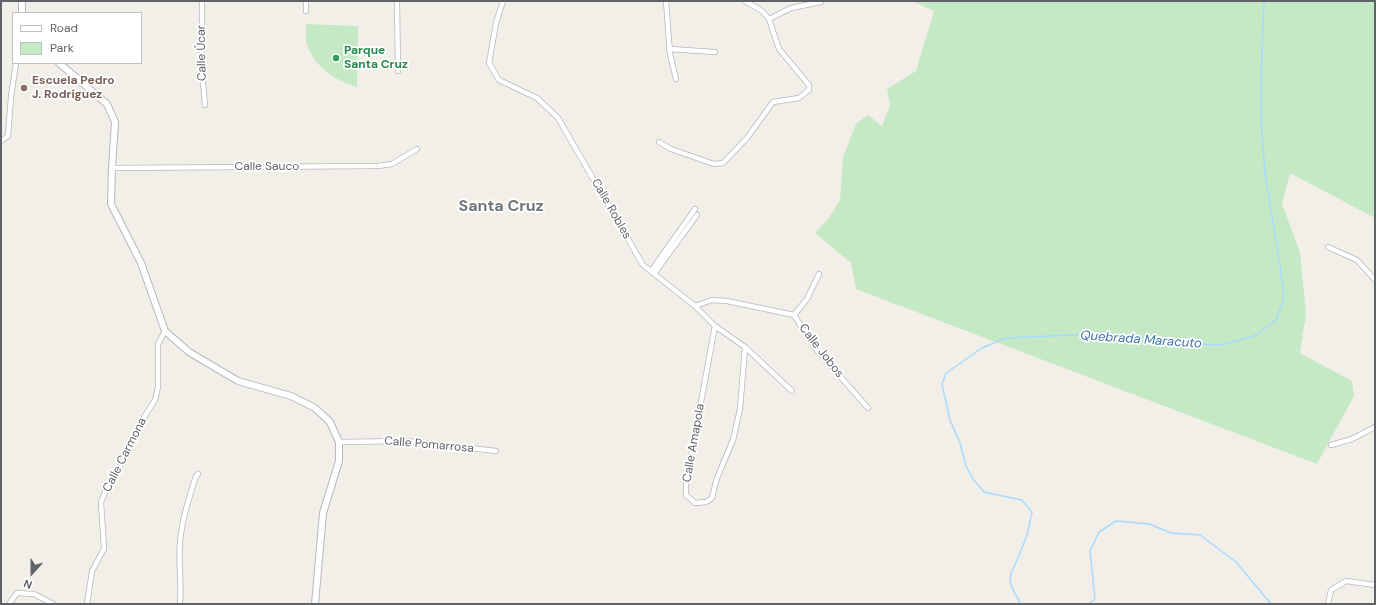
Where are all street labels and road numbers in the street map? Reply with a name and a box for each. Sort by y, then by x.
street label: Calle Úcar [194,25,210,81]
street label: Calle Sauco [235,160,299,174]
street label: Calle Robles [588,176,634,242]
street label: Calle Jobos [796,321,846,381]
street label: Calle Amapola [680,403,708,483]
street label: Calle Carmona [100,416,150,494]
street label: Calle Pomarrosa [384,434,474,456]

